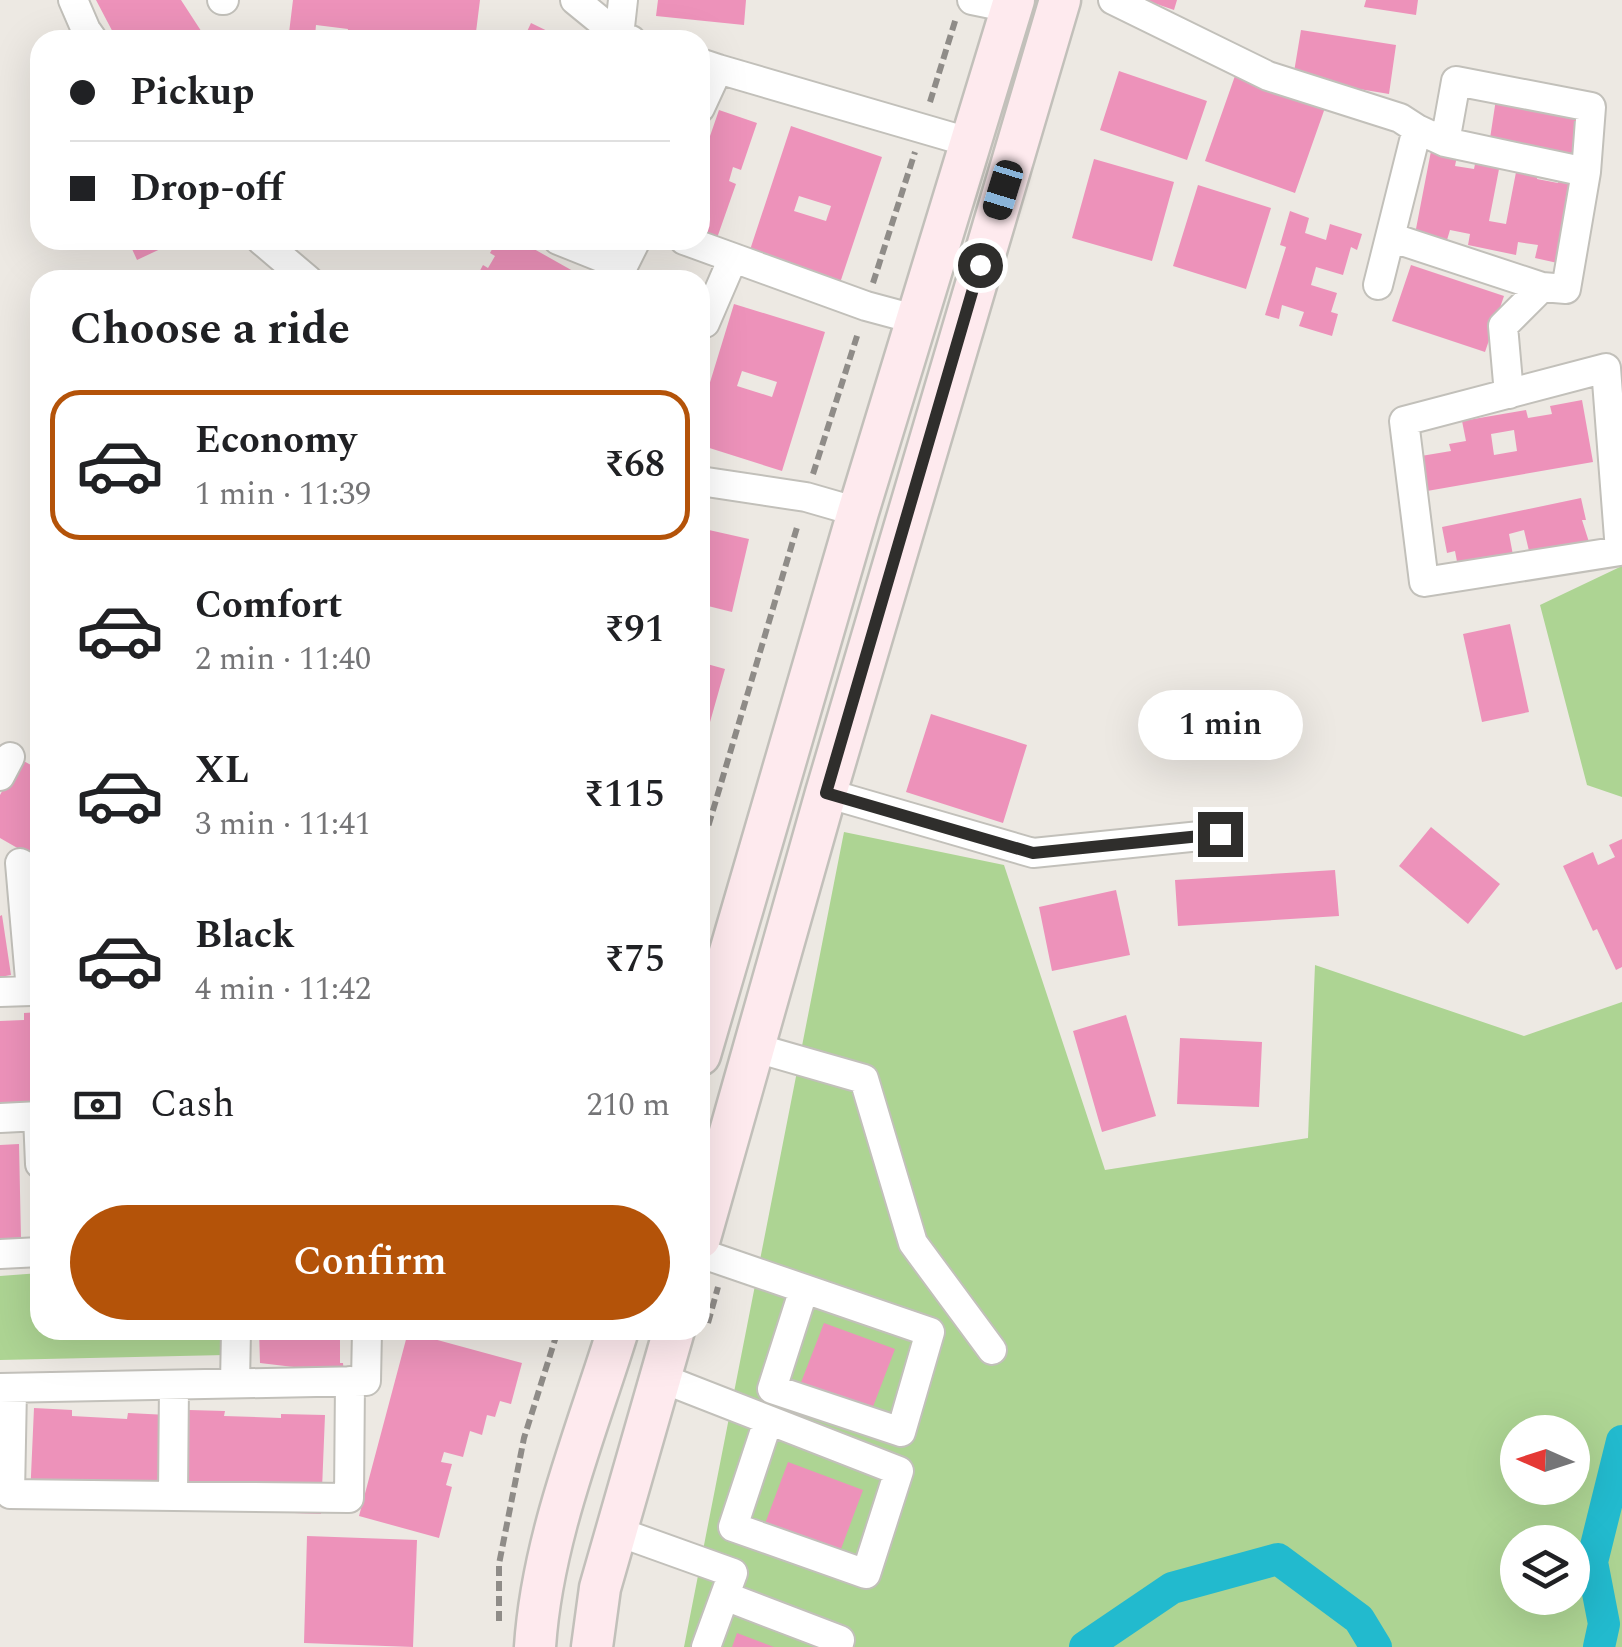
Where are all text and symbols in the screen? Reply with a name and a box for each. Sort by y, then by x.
text: Pickup [130,64,254,122]
car [980,157,1026,223]
text: Drop-off [130,160,284,218]
route start [958,243,1003,288]
text: Choose a ride [70,295,350,364]
text: Economy [195,412,356,470]
icon: car [75,420,165,510]
text: ₹68 [604,436,665,494]
text: 1 min · 11:39 [195,470,371,519]
text: Comfort [195,577,342,635]
icon: car [75,585,165,675]
text: ₹91 [604,601,665,659]
text: 2 min · 11:40 [195,635,371,684]
callout: 1 min [1138,689,1302,759]
text: 1 min [1179,700,1262,749]
text: XL [195,742,249,800]
icon: car [75,750,165,840]
text: ₹115 [584,766,665,824]
text: 3 min · 11:41 [195,800,371,849]
route end [1198,812,1243,857]
text: Black [195,907,295,965]
icon: car [75,915,165,1005]
text: ₹75 [604,931,665,989]
text: 4 min · 11:42 [195,965,371,1014]
text: Cash [150,1076,235,1134]
icon: cash [70,1078,125,1133]
text: 210 m [586,1081,670,1130]
button: Confirm [70,1205,670,1320]
north arrow [1500,1415,1590,1505]
map controls [1500,1415,1590,1615]
button: layers [1500,1525,1590,1615]

